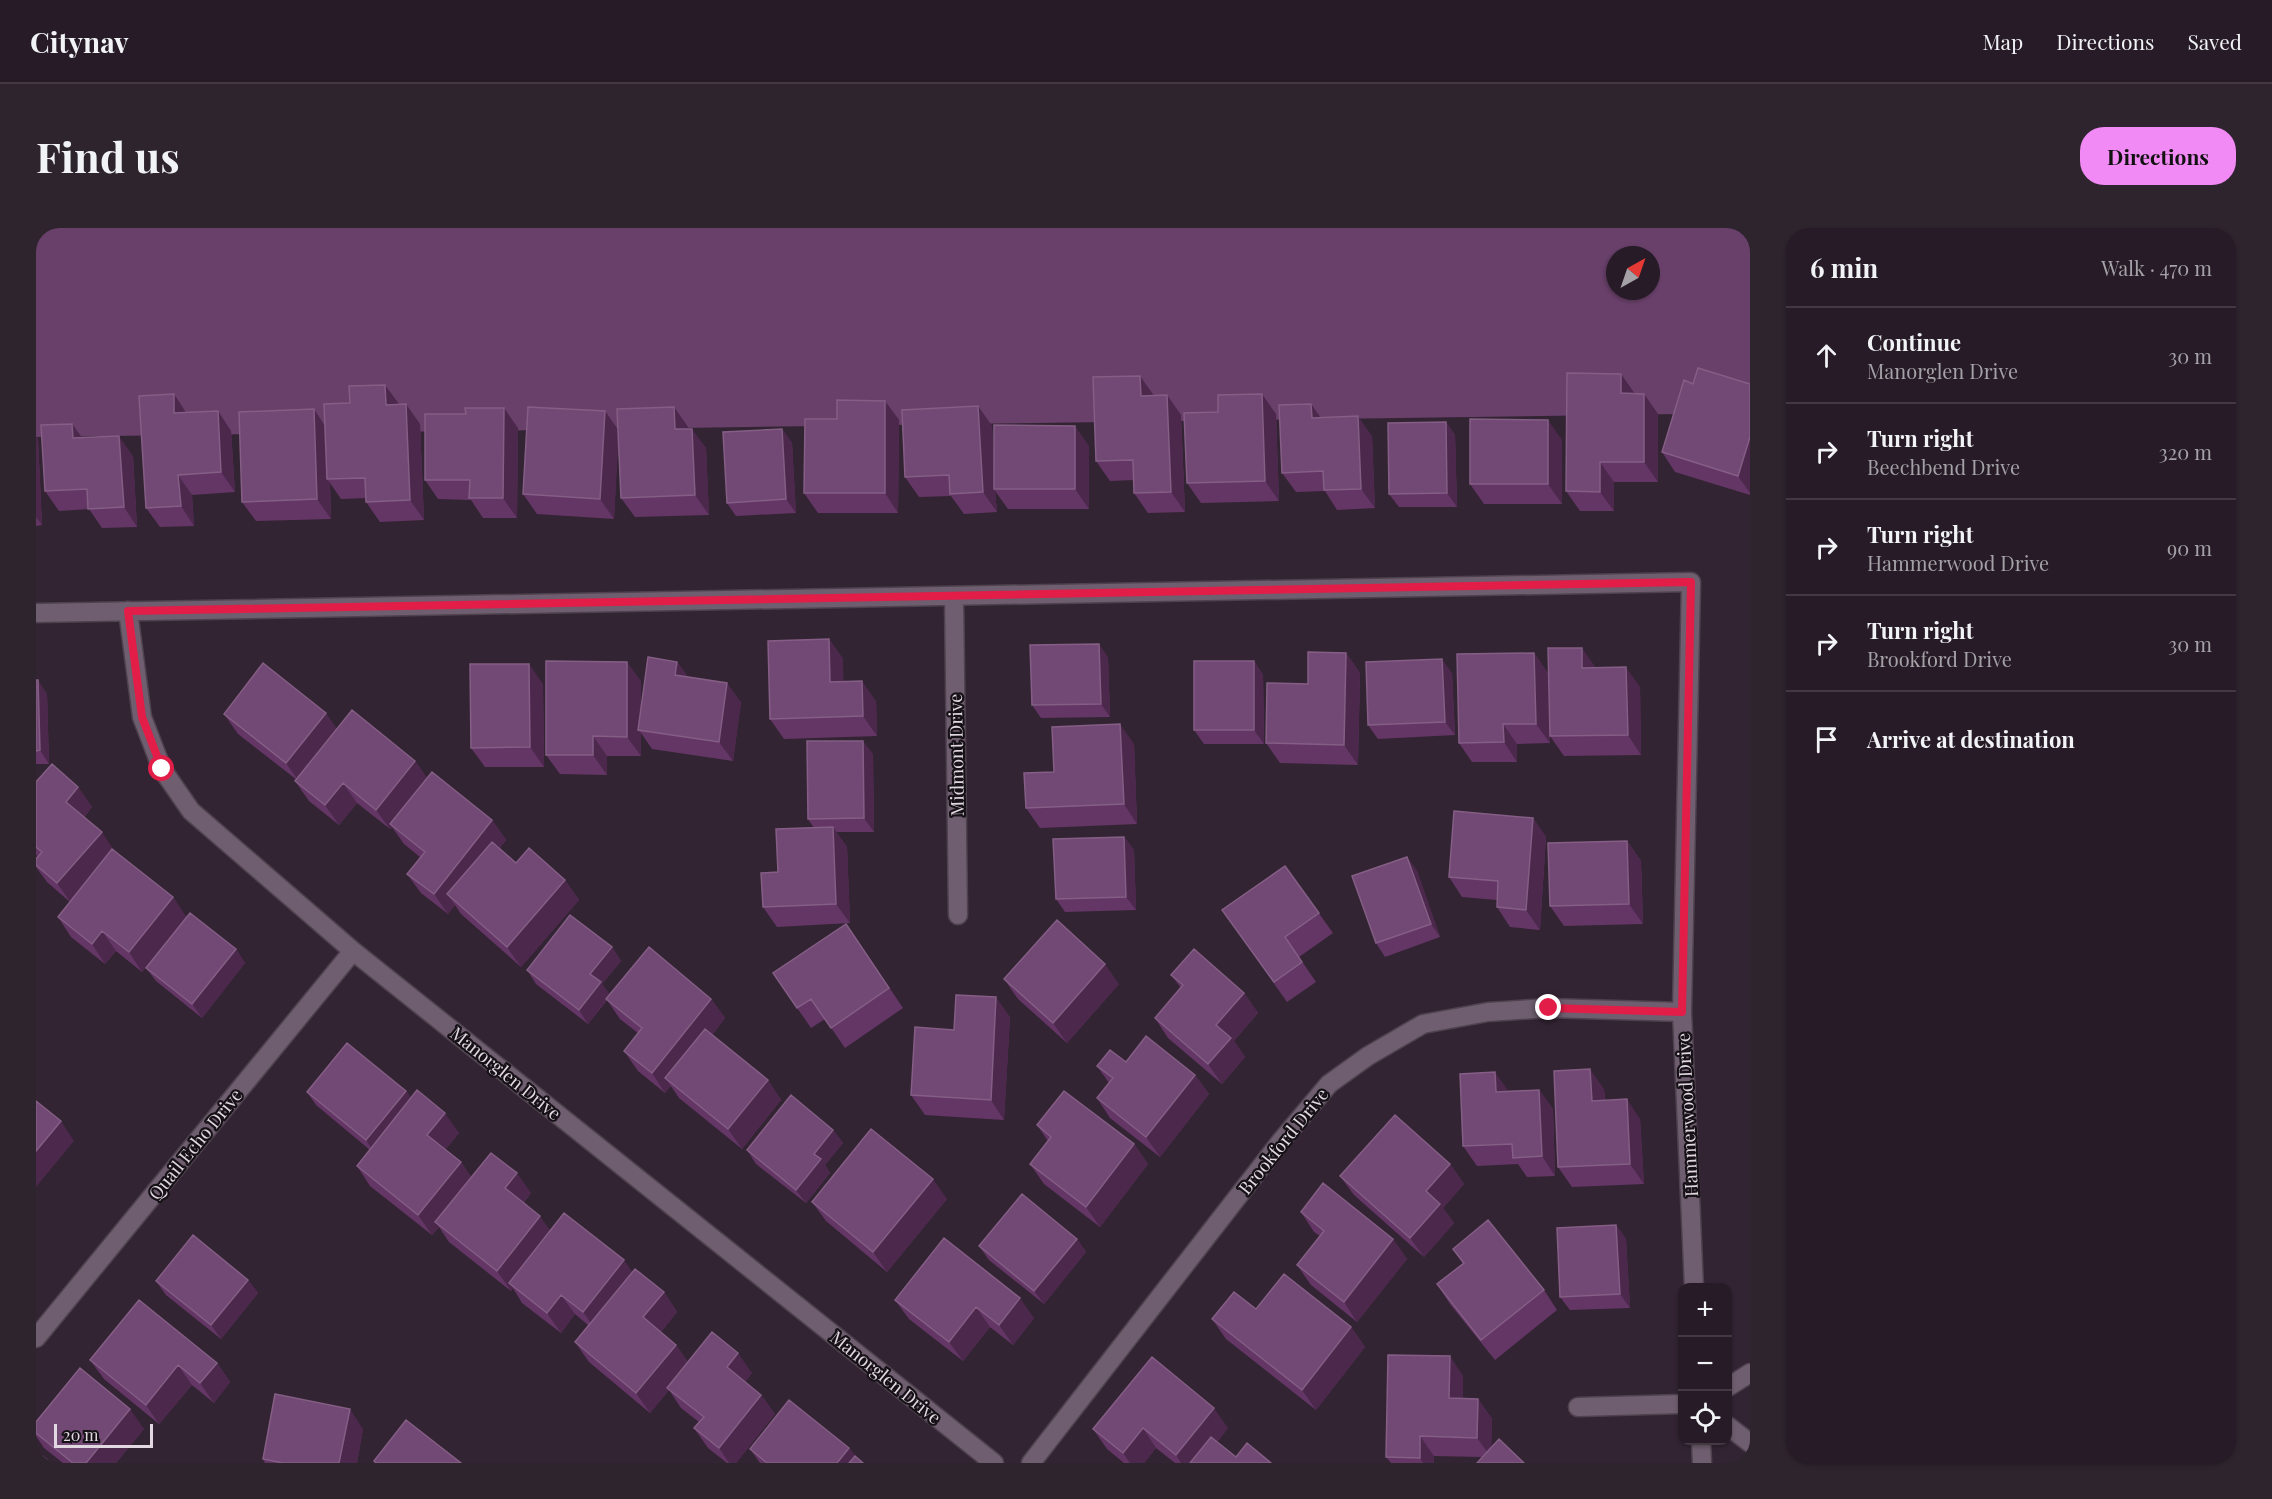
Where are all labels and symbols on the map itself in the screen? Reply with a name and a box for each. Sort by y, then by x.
north arrow [1606,246,1660,300]
street label: Midmont Drive [943,693,969,817]
route start [148,755,174,781]
route end [1535,994,1561,1020]
street label: Manorglen Drive [446,1021,566,1125]
street label: Hammerwood Drive [1671,1032,1703,1198]
street label: Quail Echo Drive [143,1083,247,1205]
street label: Brookford Drive [1233,1083,1333,1199]
street label: Manorglen Drive [826,1325,946,1429]
scale bar [54,1421,153,1448]

